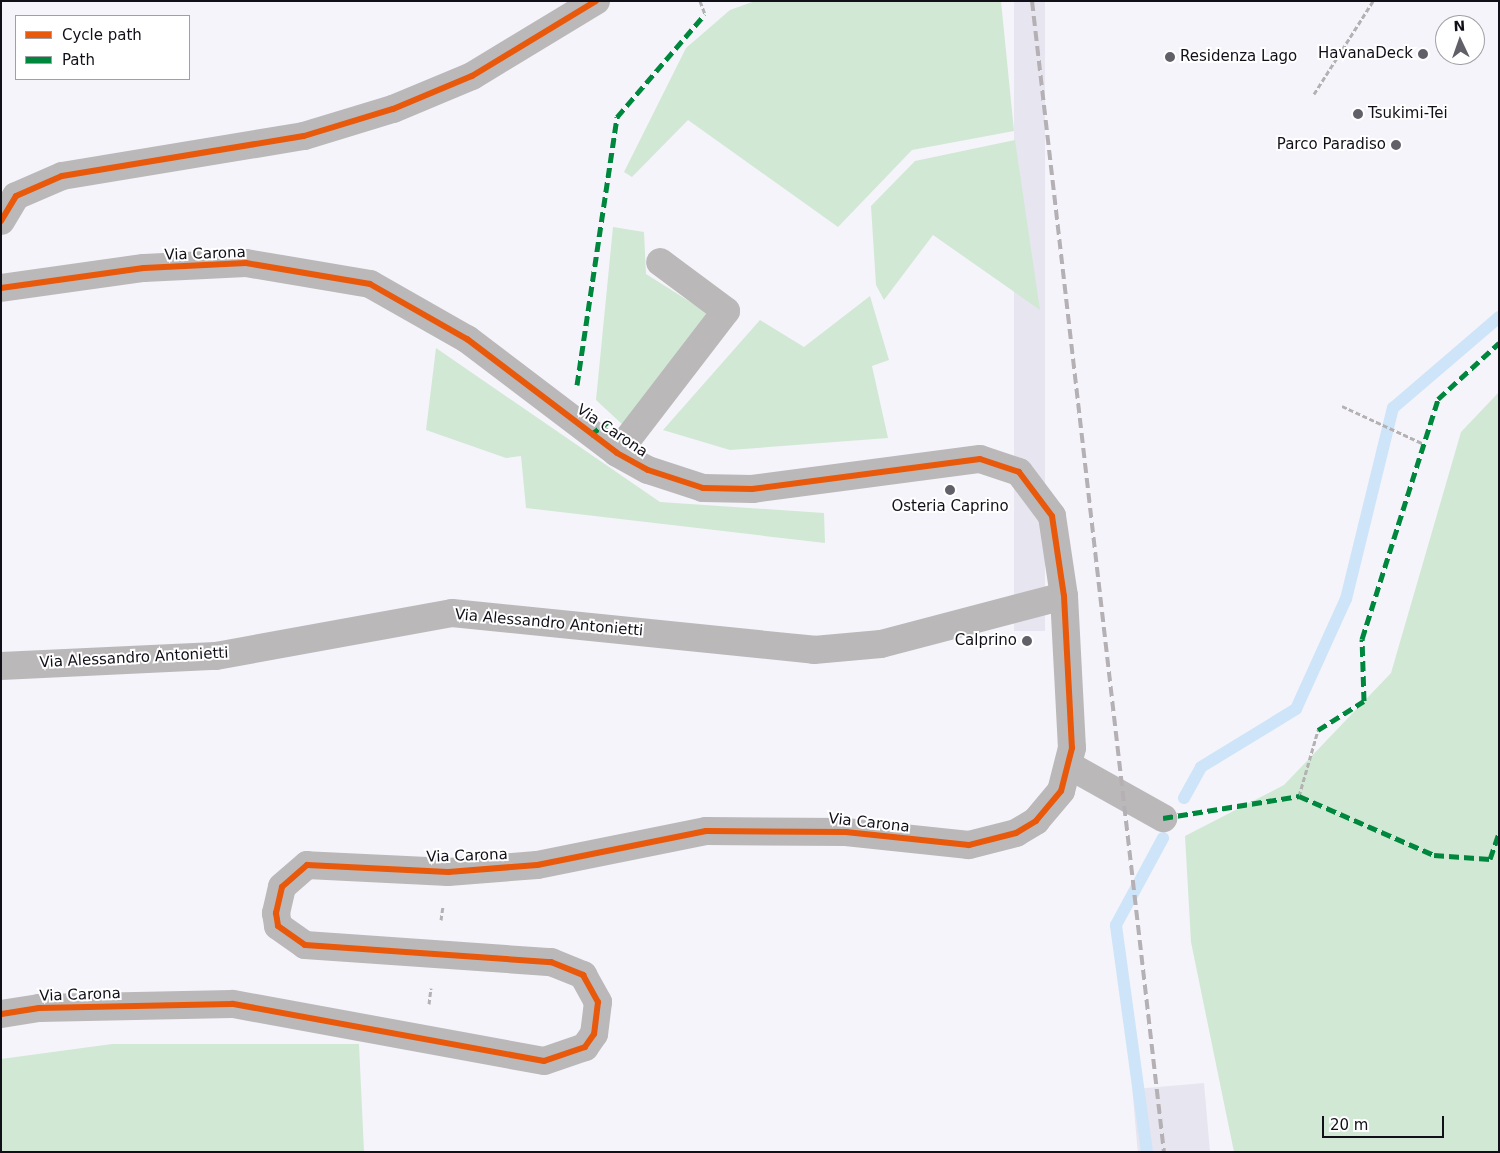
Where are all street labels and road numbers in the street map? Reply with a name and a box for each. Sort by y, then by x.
street label: Via Carona [164,244,246,264]
street label: Via Carona [573,401,651,461]
street label: Via Alessandro Antonietti [454,606,644,640]
street label: Via Alessandro Antonietti [39,644,229,672]
street label: Via Carona [828,810,910,836]
street label: Via Carona [426,846,508,866]
street label: Via Carona [39,985,121,1005]

